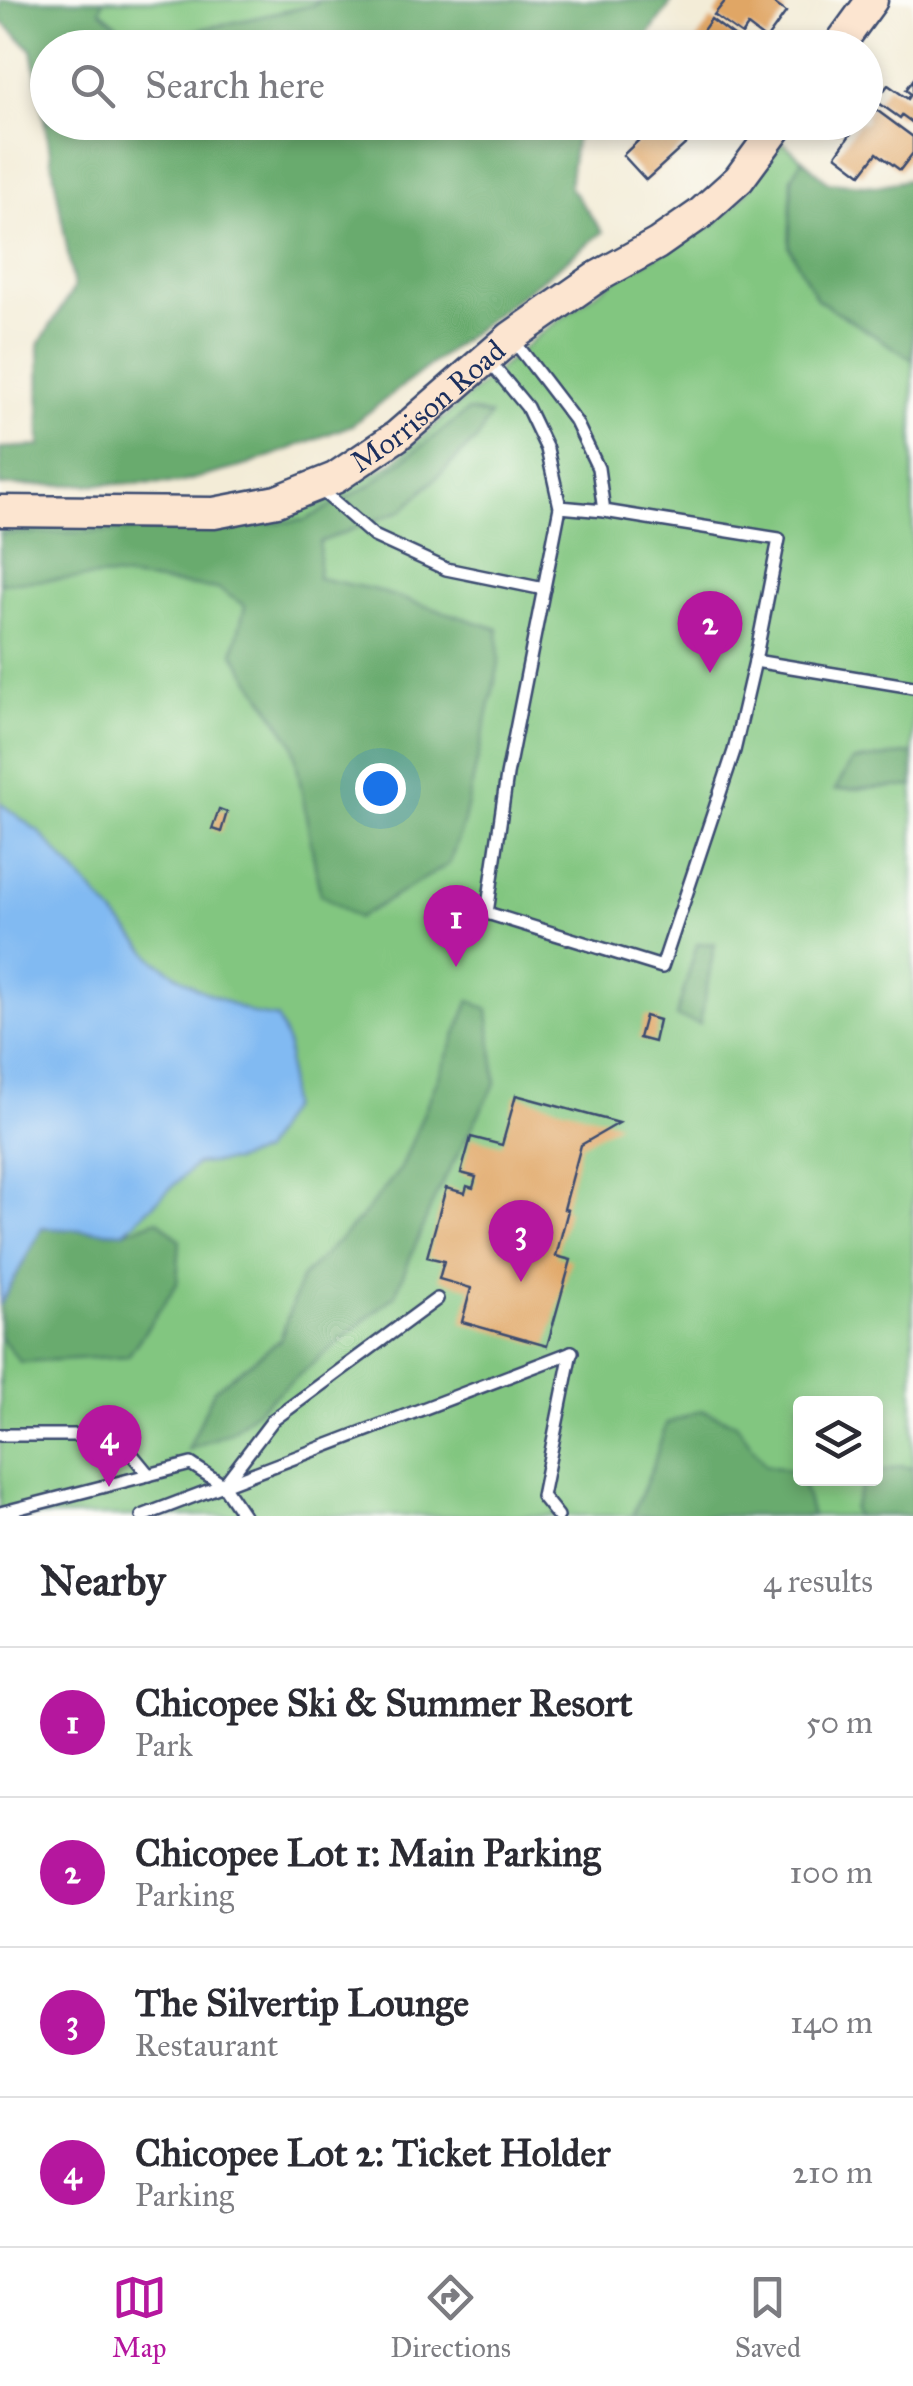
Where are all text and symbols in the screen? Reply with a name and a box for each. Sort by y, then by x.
search box [30,30,883,140]
icon: search [65,58,120,113]
text: Search here [145,62,325,108]
street label: Morrison Road [344,332,513,480]
pin: 2 [678,590,742,673]
your location [355,763,406,814]
pin: 1 [424,884,488,967]
pin: 3 [488,1200,554,1282]
map controls [793,1396,883,1486]
button: layers [793,1396,883,1486]
pin: 4 [76,1404,142,1487]
text: Nearby [40,1555,165,1607]
text: 4 results [763,1562,873,1601]
text: Chicopee Ski & Summer Resort [135,1680,632,1726]
text: 1 [66,1703,79,1742]
text: 50 m [806,1703,873,1742]
text: Park [135,1726,193,1765]
text: Chicopee Lot 1: Main Parking [135,1830,600,1876]
text: 2 [65,1853,80,1892]
text: 100 m [789,1853,873,1892]
text: Parking [135,1876,234,1915]
text: The Silvertip Lounge [135,1980,469,2026]
text: 3 [66,2003,79,2042]
text: 140 m [790,2003,873,2042]
text: Restaurant [135,2026,278,2065]
text: Chicopee Lot 2: Ticket Holder [135,2130,610,2176]
text: 4 [64,2153,81,2192]
text: 210 m [792,2153,873,2192]
text: Parking [135,2176,234,2215]
tab: Map [112,2270,167,2365]
tab: Directions [390,2270,511,2365]
tab: Saved [735,2270,801,2365]

